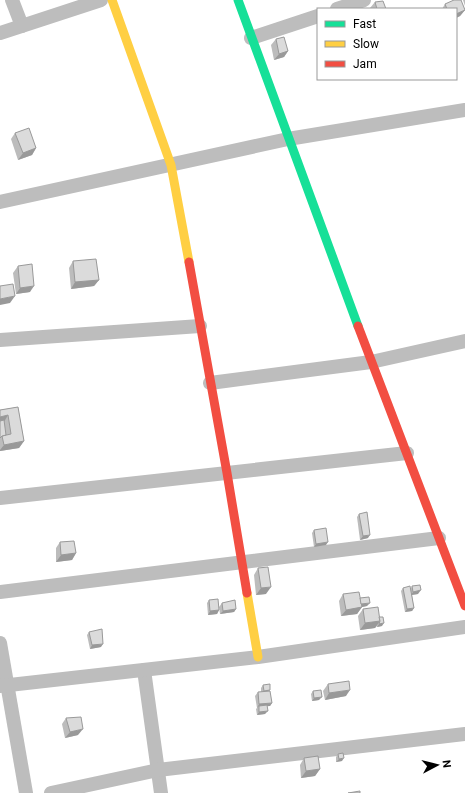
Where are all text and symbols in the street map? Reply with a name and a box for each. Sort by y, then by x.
legend [317,8,457,80]
text: Fast [353,17,376,31]
text: Slow [353,37,379,51]
text: Jam [353,57,377,71]
north arrow [417,745,457,785]
text: N [440,759,453,769]

